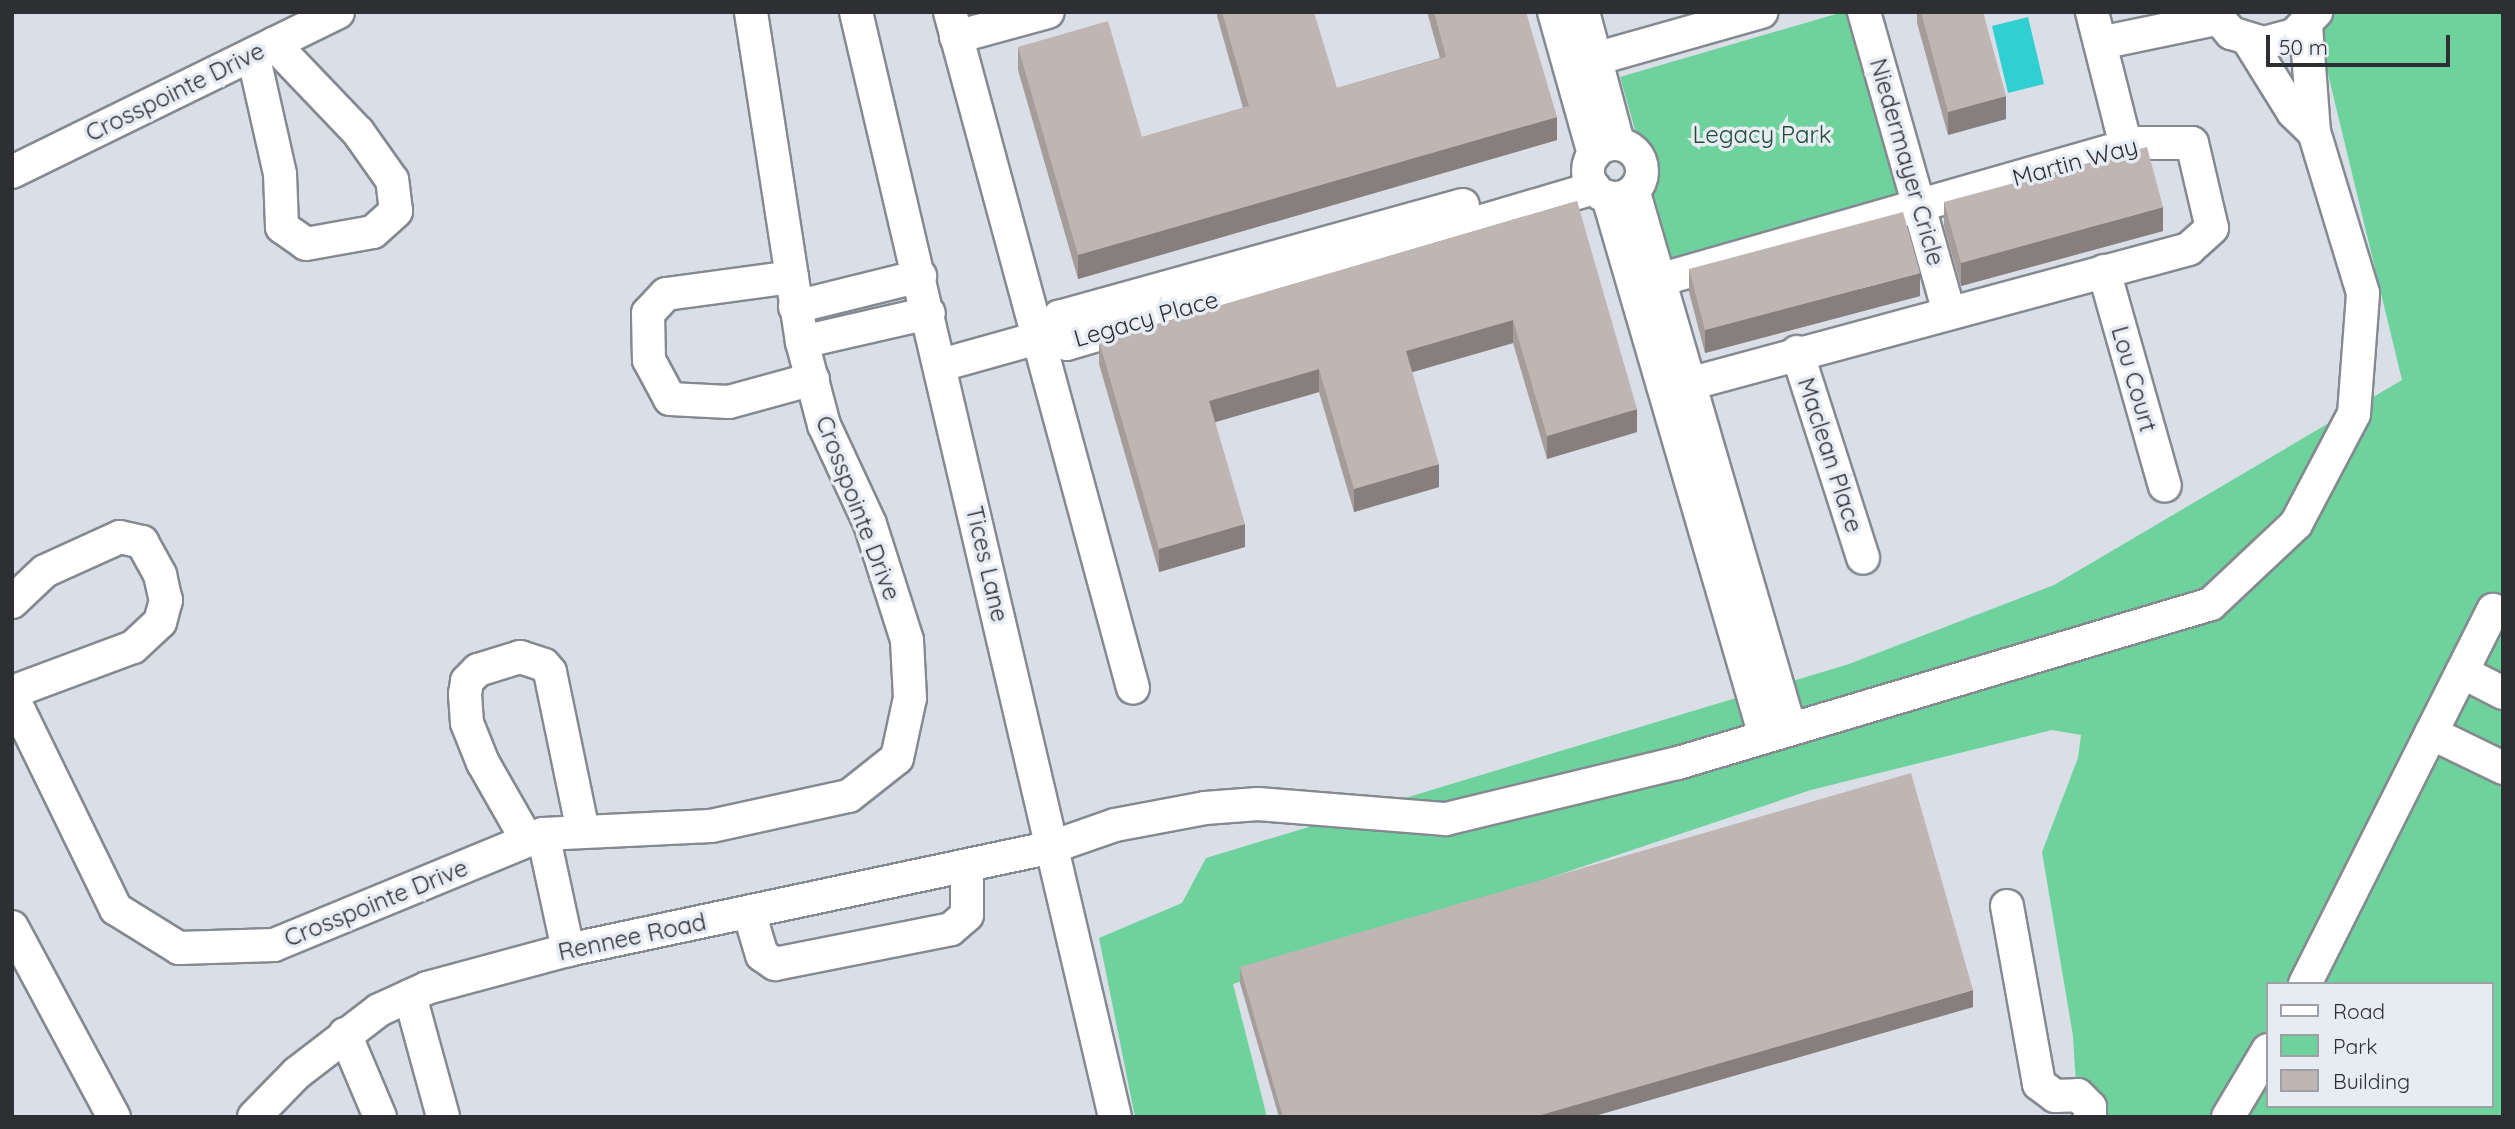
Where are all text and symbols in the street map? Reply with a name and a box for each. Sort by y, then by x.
scale bar [2270,21,2454,65]
text: 50 m [2279,34,2328,60]
street label: Crosspointe Drive [81,36,269,148]
street label: Niedermayer Cricle [1864,55,1950,269]
park label: Legacy Park [1692,121,1832,149]
street label: Martin Way [2009,131,2141,193]
street label: Legacy Place [1071,285,1221,353]
street label: Lou Court [2105,323,2163,435]
street label: Maclean Place [1791,374,1869,536]
street label: Crosspointe Drive [810,412,906,604]
street label: Tices Lane [960,503,1014,625]
street label: Crosspointe Drive [280,853,472,953]
street label: Rennee Road [555,907,709,967]
legend [2266,982,2494,1108]
text: Road [2333,998,2385,1024]
text: Park [2333,1033,2377,1059]
text: Building [2333,1068,2410,1094]

